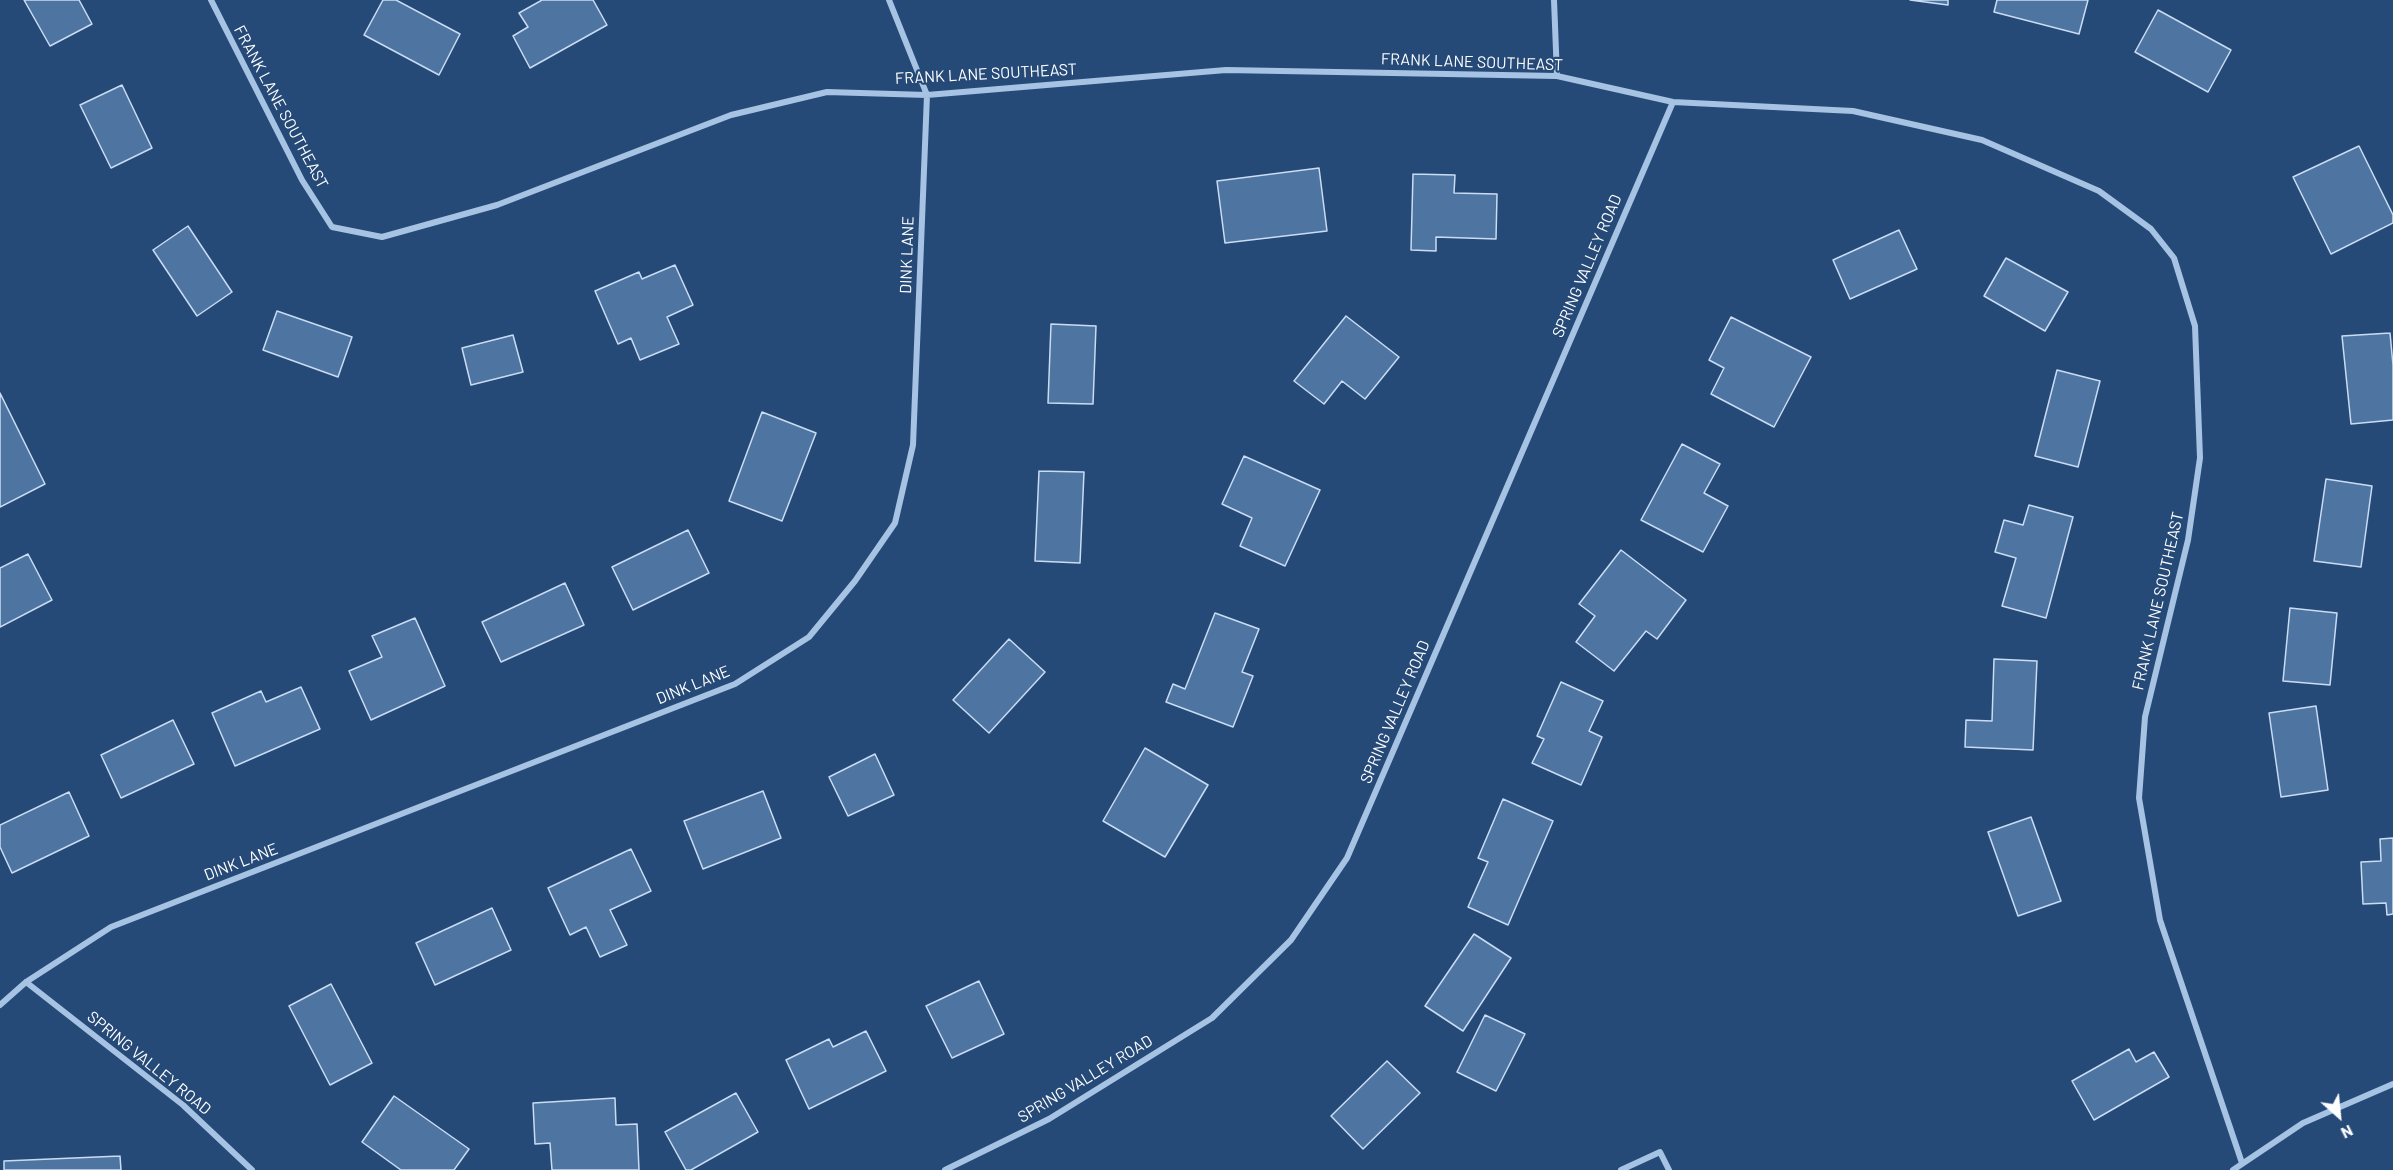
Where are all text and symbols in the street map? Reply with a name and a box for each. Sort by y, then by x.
street label: FRANK LANE SOUTHEAST [230,22,332,192]
street label: FRANK LANE SOUTHEAST [1381,49,1563,75]
street label: FRANK LANE SOUTHEAST [895,60,1077,88]
street label: SPRING VALLEY ROAD [1548,192,1626,340]
street label: DINK LANE [896,216,918,294]
street label: FRANK LANE SOUTHEAST [2128,510,2188,692]
street label: SPRING VALLEY ROAD [1356,638,1434,786]
street label: DINK LANE [653,662,733,708]
street label: DINK LANE [201,839,281,885]
street label: SPRING VALLEY ROAD [83,1007,215,1119]
street label: SPRING VALLEY ROAD [1014,1031,1156,1127]
north arrow [2309,1086,2369,1146]
text: N [2338,1122,2356,1143]

